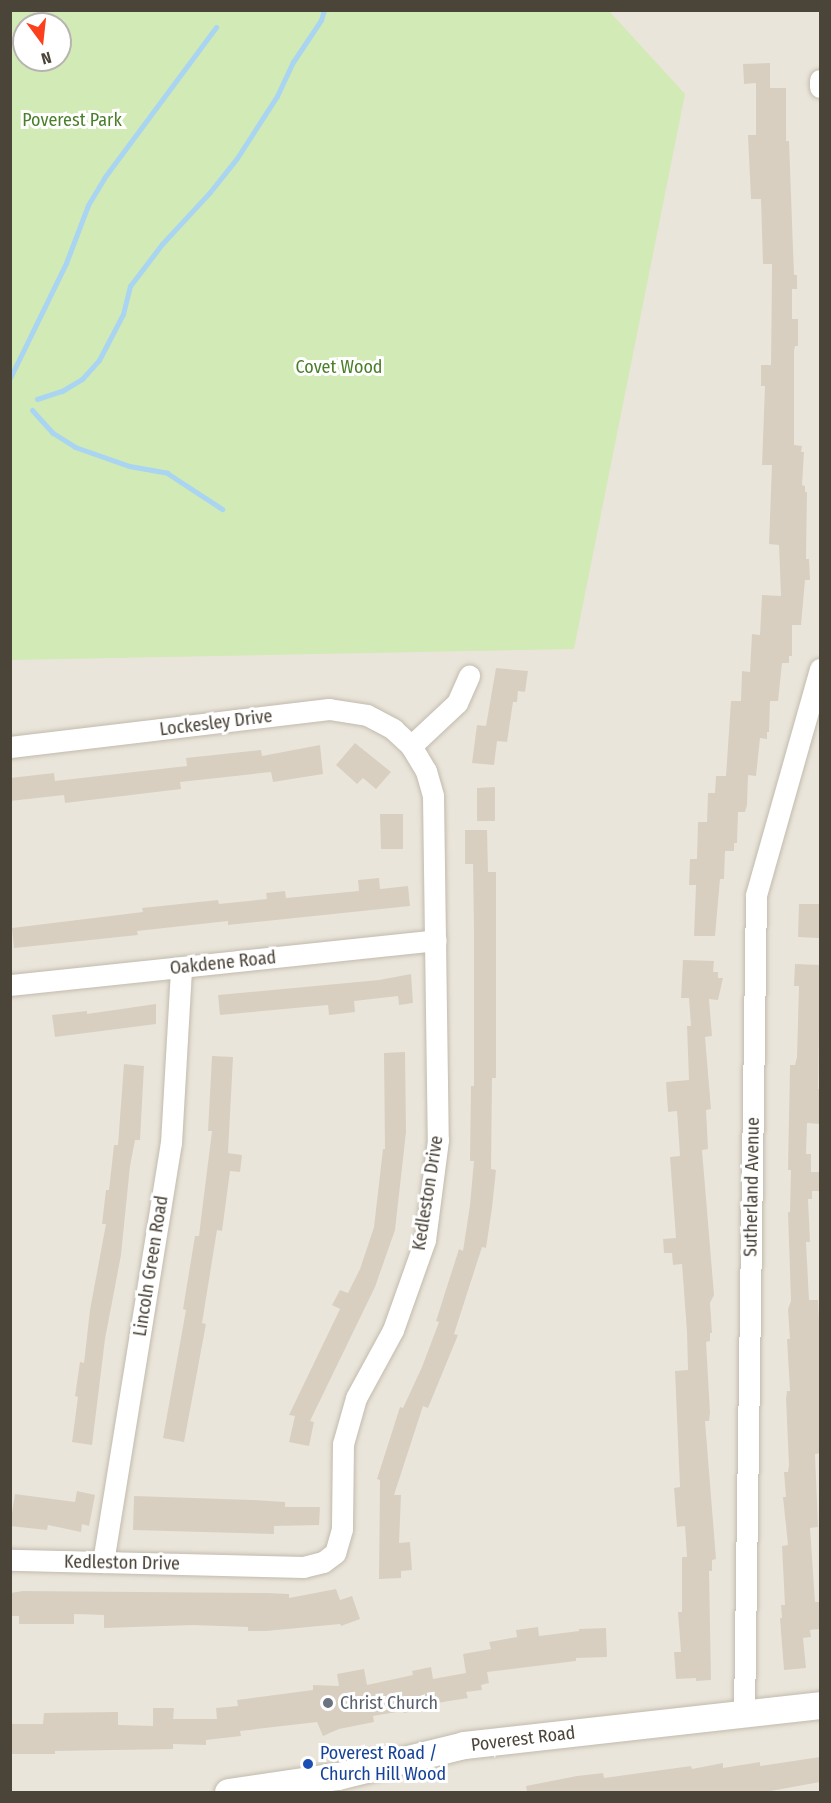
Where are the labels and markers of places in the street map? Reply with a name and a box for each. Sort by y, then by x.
place label: Christ Church [340,1692,438,1714]
marker: Christ Church [321,1696,335,1710]
place label: Poverest Road / Church Hill Wood [320,1743,446,1786]
marker: Poverest Road / Church Hill Wood [301,1757,315,1771]

